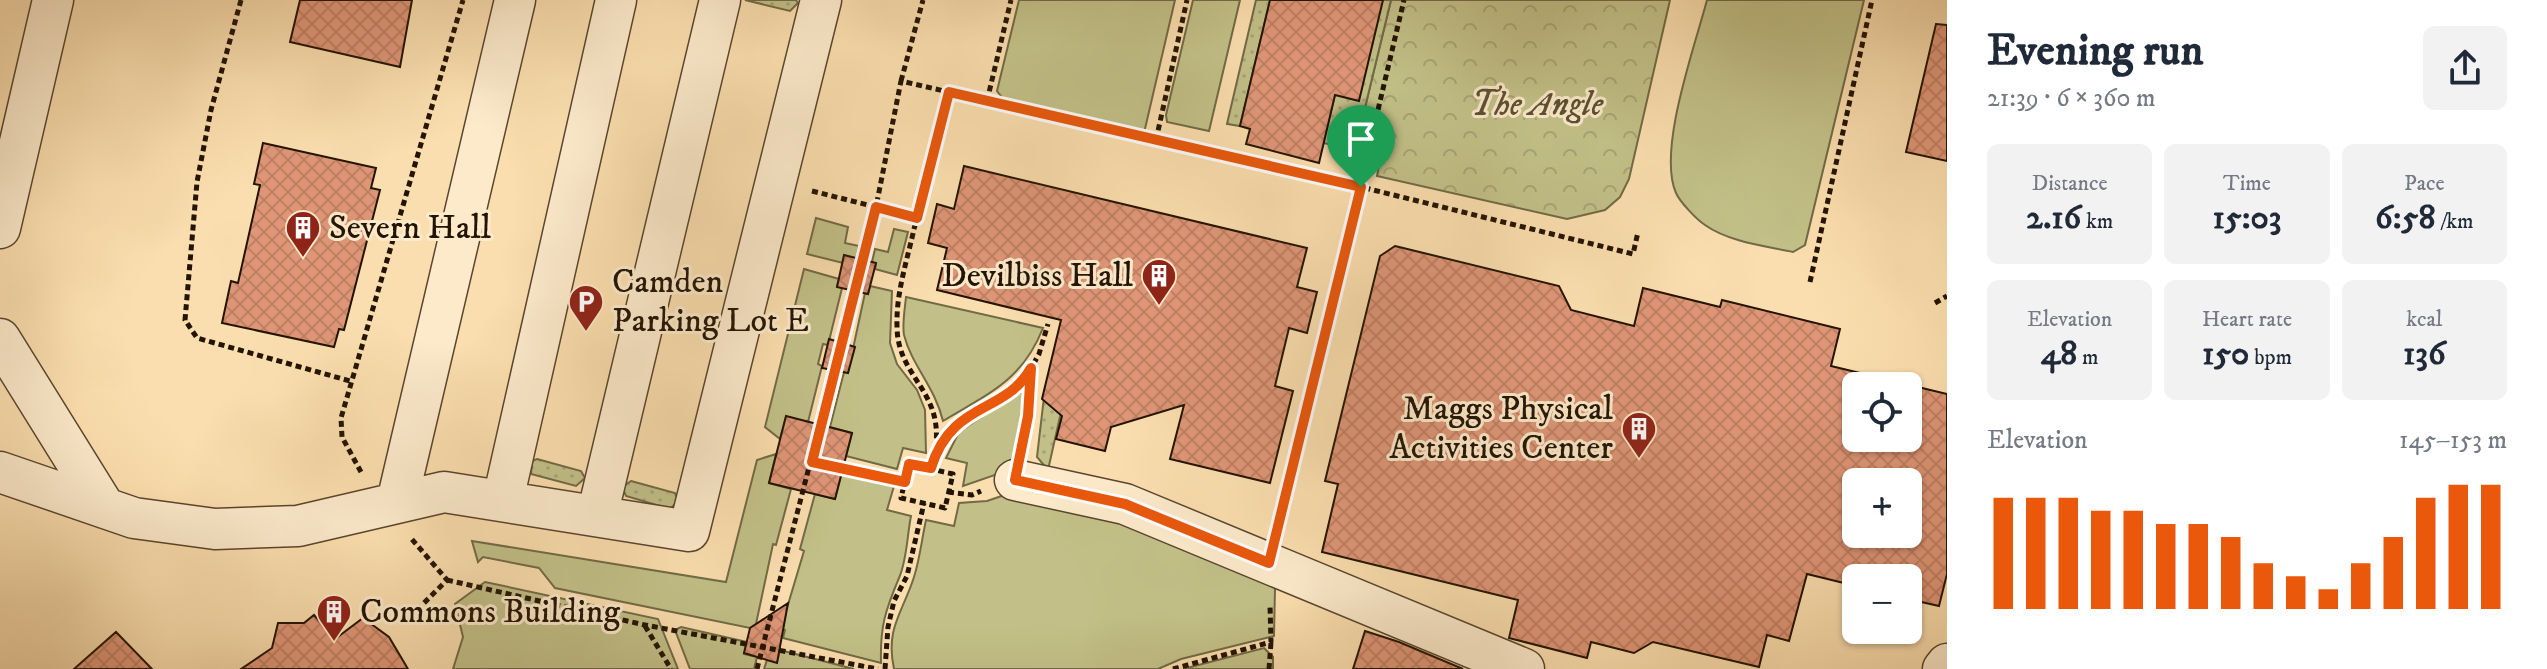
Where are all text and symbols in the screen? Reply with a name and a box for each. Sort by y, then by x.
text: Evening run [1987,24,2204,79]
button: share [2423,26,2507,110]
text: 21:39 · 6 × 360 m [1987,82,2156,115]
park label: The Angle [1471,84,1604,126]
pin [1327,105,1395,187]
icon: arrive [1339,117,1383,161]
text: Distance [2032,170,2108,197]
text: Time [2223,170,2271,197]
text: Pace [2404,170,2445,197]
text: 2.16 [2026,197,2081,239]
text: 15:03 [2212,197,2282,239]
text: 6:58 [2375,197,2435,239]
place label: Severn Hall [329,207,492,249]
text: km [2081,208,2113,235]
text: /km [2435,208,2474,235]
building icon: Severn Hall [284,209,322,259]
place label: Devilbiss Hall [942,255,1134,297]
building icon: Devilbiss Hall [1140,257,1178,307]
place label: Camden Parking Lot E [612,261,809,342]
parking icon: Camden Parking Lot E [567,283,605,333]
text: Elevation [2027,306,2112,333]
text: Heart rate [2202,306,2292,333]
text: kcal [2406,306,2442,333]
text: 48 [2041,333,2077,375]
text: 150 [2202,333,2249,375]
text: 136 [2403,333,2446,375]
text: m [2077,344,2099,371]
text: bpm [2249,344,2292,371]
map controls [1842,372,1922,644]
button: locate [1842,372,1922,452]
place label: Maggs Physical Activities Center [1389,388,1614,469]
building icon: Maggs Physical Activities Center [1620,410,1658,460]
text: Elevation [1987,424,2088,457]
text: 145–153 m [2399,424,2507,457]
button: + [1842,468,1922,548]
button: − [1842,564,1922,644]
place label: Commons Building [360,591,620,633]
building icon: Commons Building [315,593,353,643]

